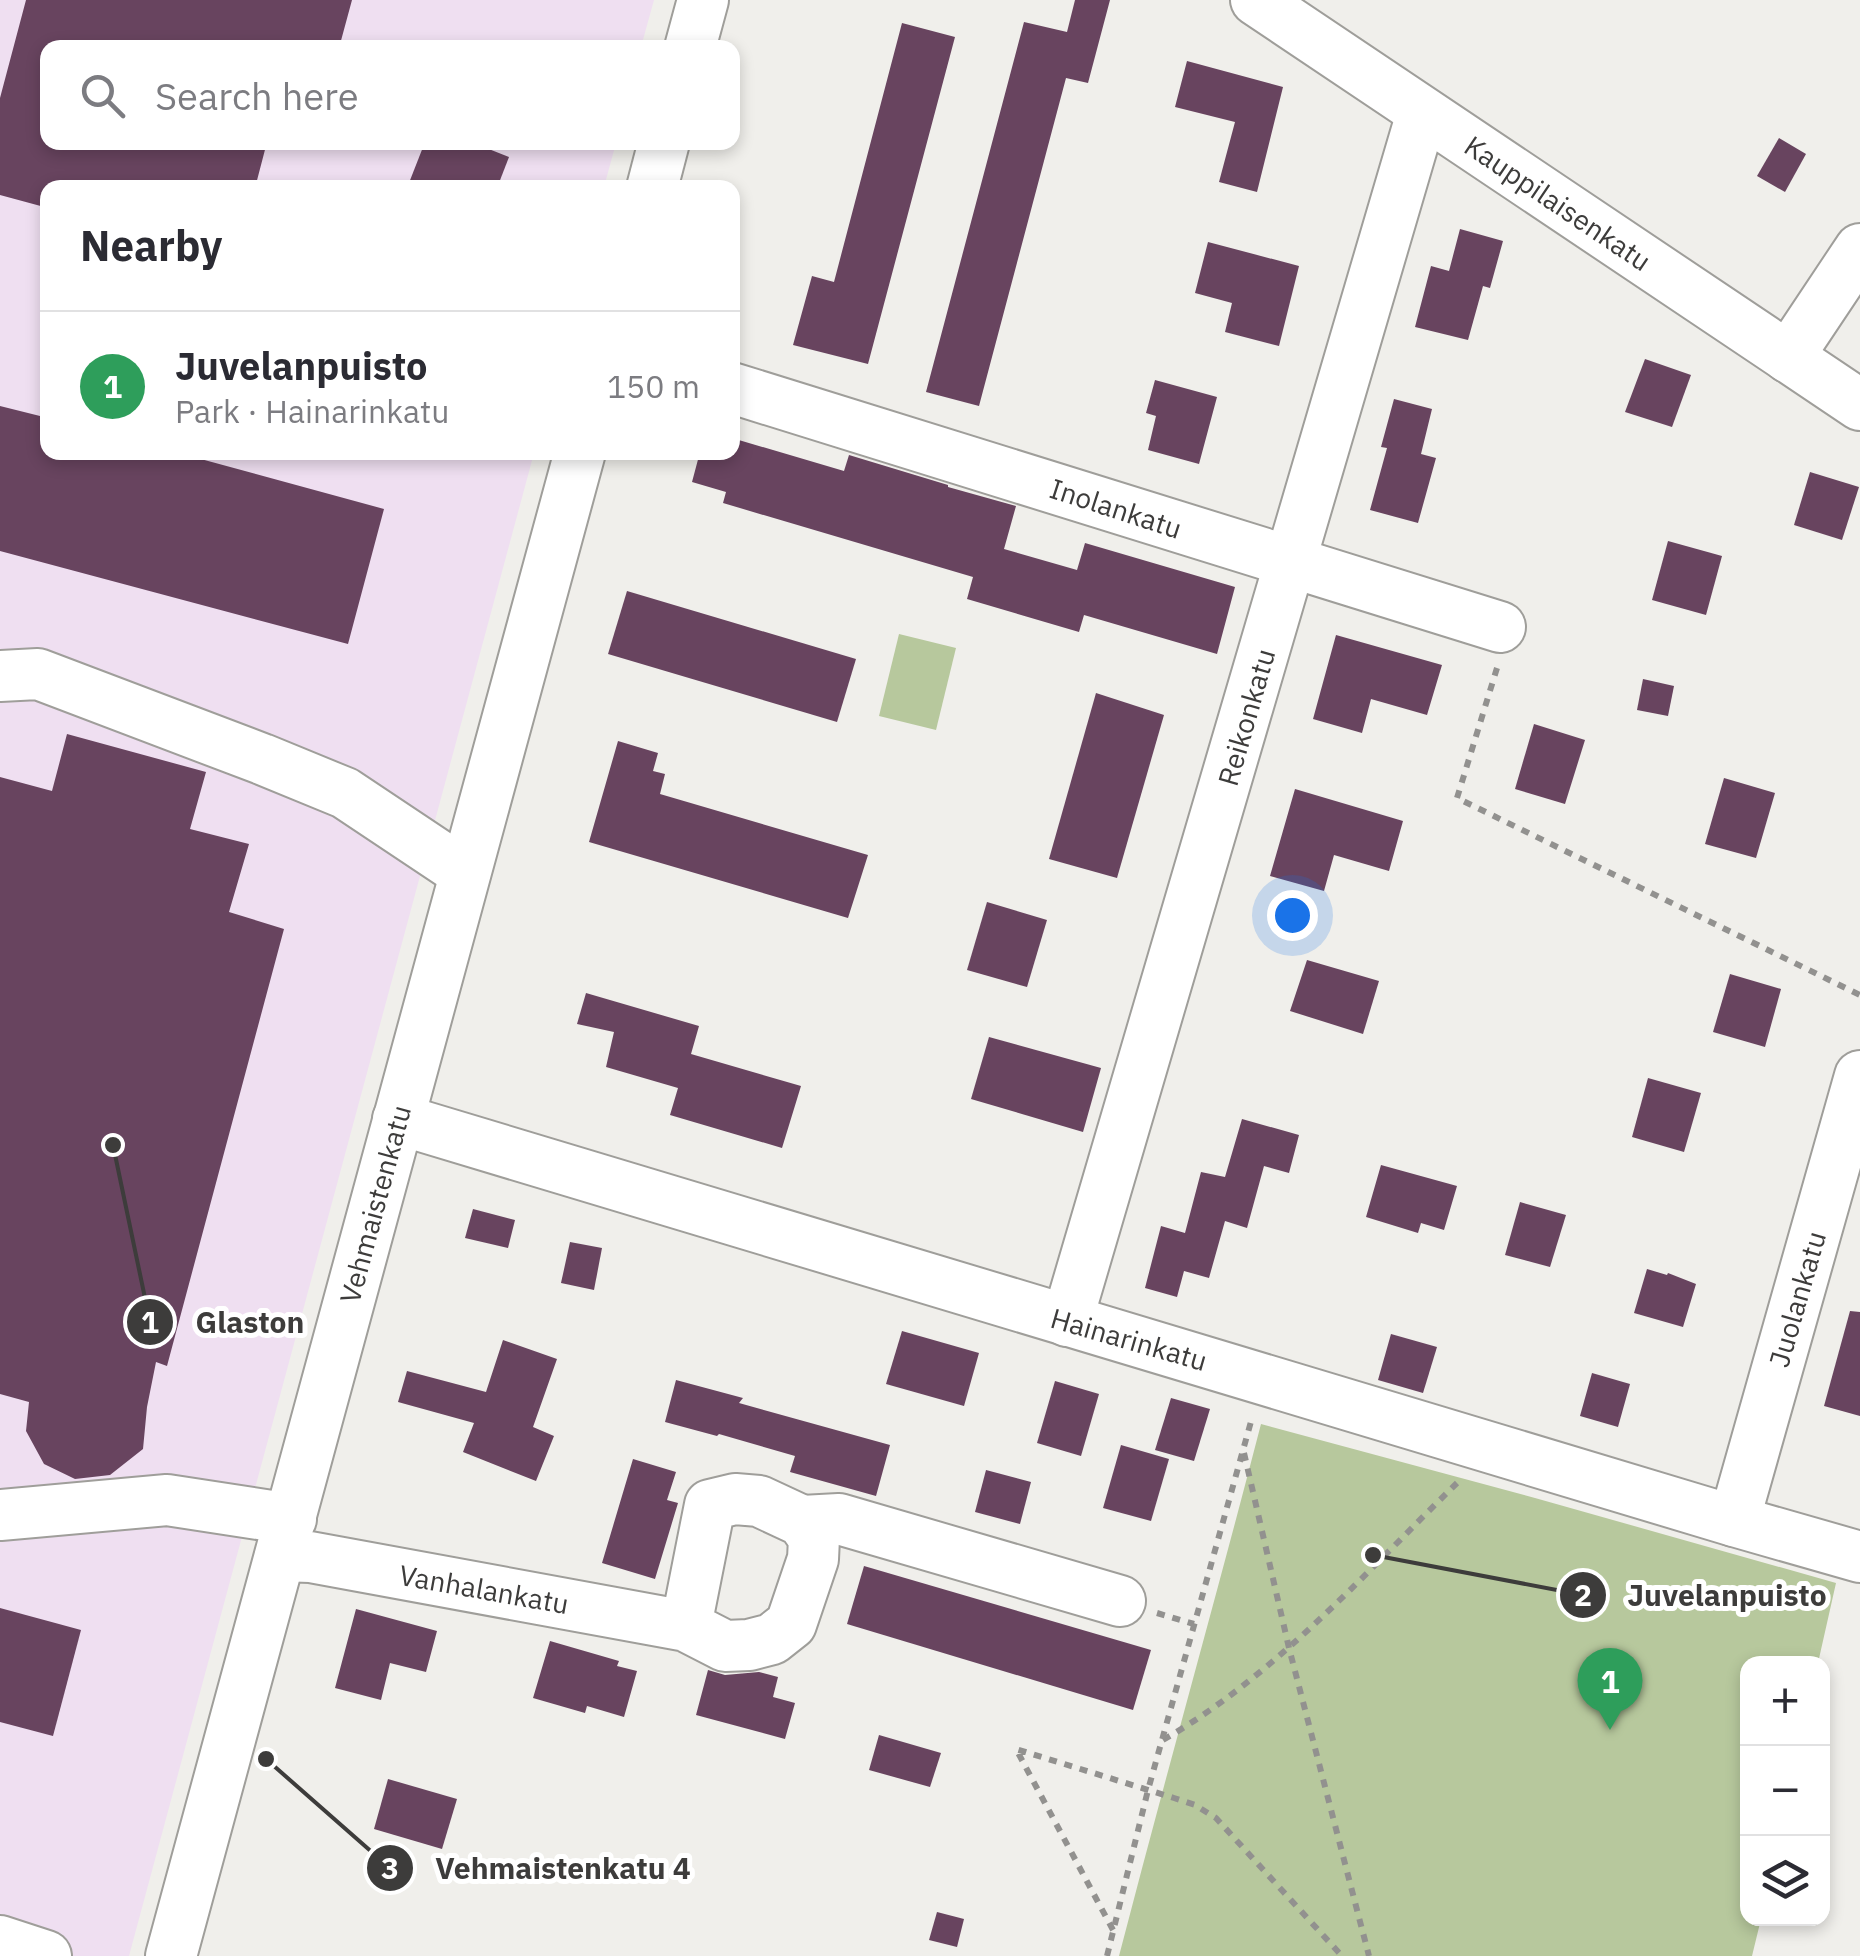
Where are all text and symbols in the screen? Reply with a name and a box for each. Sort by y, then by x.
search box [40,40,740,150]
icon: search [75,68,130,123]
text: Search here [155,71,359,120]
street label: Kauppilaisenkatu [1458,127,1658,279]
text: Nearby [80,218,222,273]
text: Juvelanpuisto [175,341,427,390]
text: 1 [103,365,122,407]
text: 150 m [607,365,700,407]
text: Park · Hainarinkatu [175,390,449,432]
street label: Inolankatu [1045,469,1187,547]
street label: Reikonkatu [1209,644,1283,790]
your location [1267,890,1318,941]
street label: Vehmaistenkatu [331,1101,419,1307]
street label: Juolankatu [1760,1227,1834,1371]
callout: Glaston [125,1292,324,1352]
street label: Hainarinkatu [1046,1299,1212,1379]
text: 1 [141,1302,159,1341]
text: Glaston [196,1302,304,1341]
street label: Vanhalankatu [396,1556,572,1622]
callout: Juvelanpuisto [1558,1565,1847,1625]
text: 2 [1574,1575,1592,1614]
text: Juvelanpuisto [1627,1575,1827,1614]
pin: 1 [1578,1648,1642,1730]
map controls [1740,1656,1830,1926]
button: + [1740,1656,1830,1746]
button: − [1740,1746,1830,1836]
button: layers [1740,1836,1830,1926]
callout: Vehmaistenkatu 4 [365,1838,711,1898]
text: 3 [381,1848,399,1887]
text: Vehmaistenkatu 4 [435,1848,691,1887]

